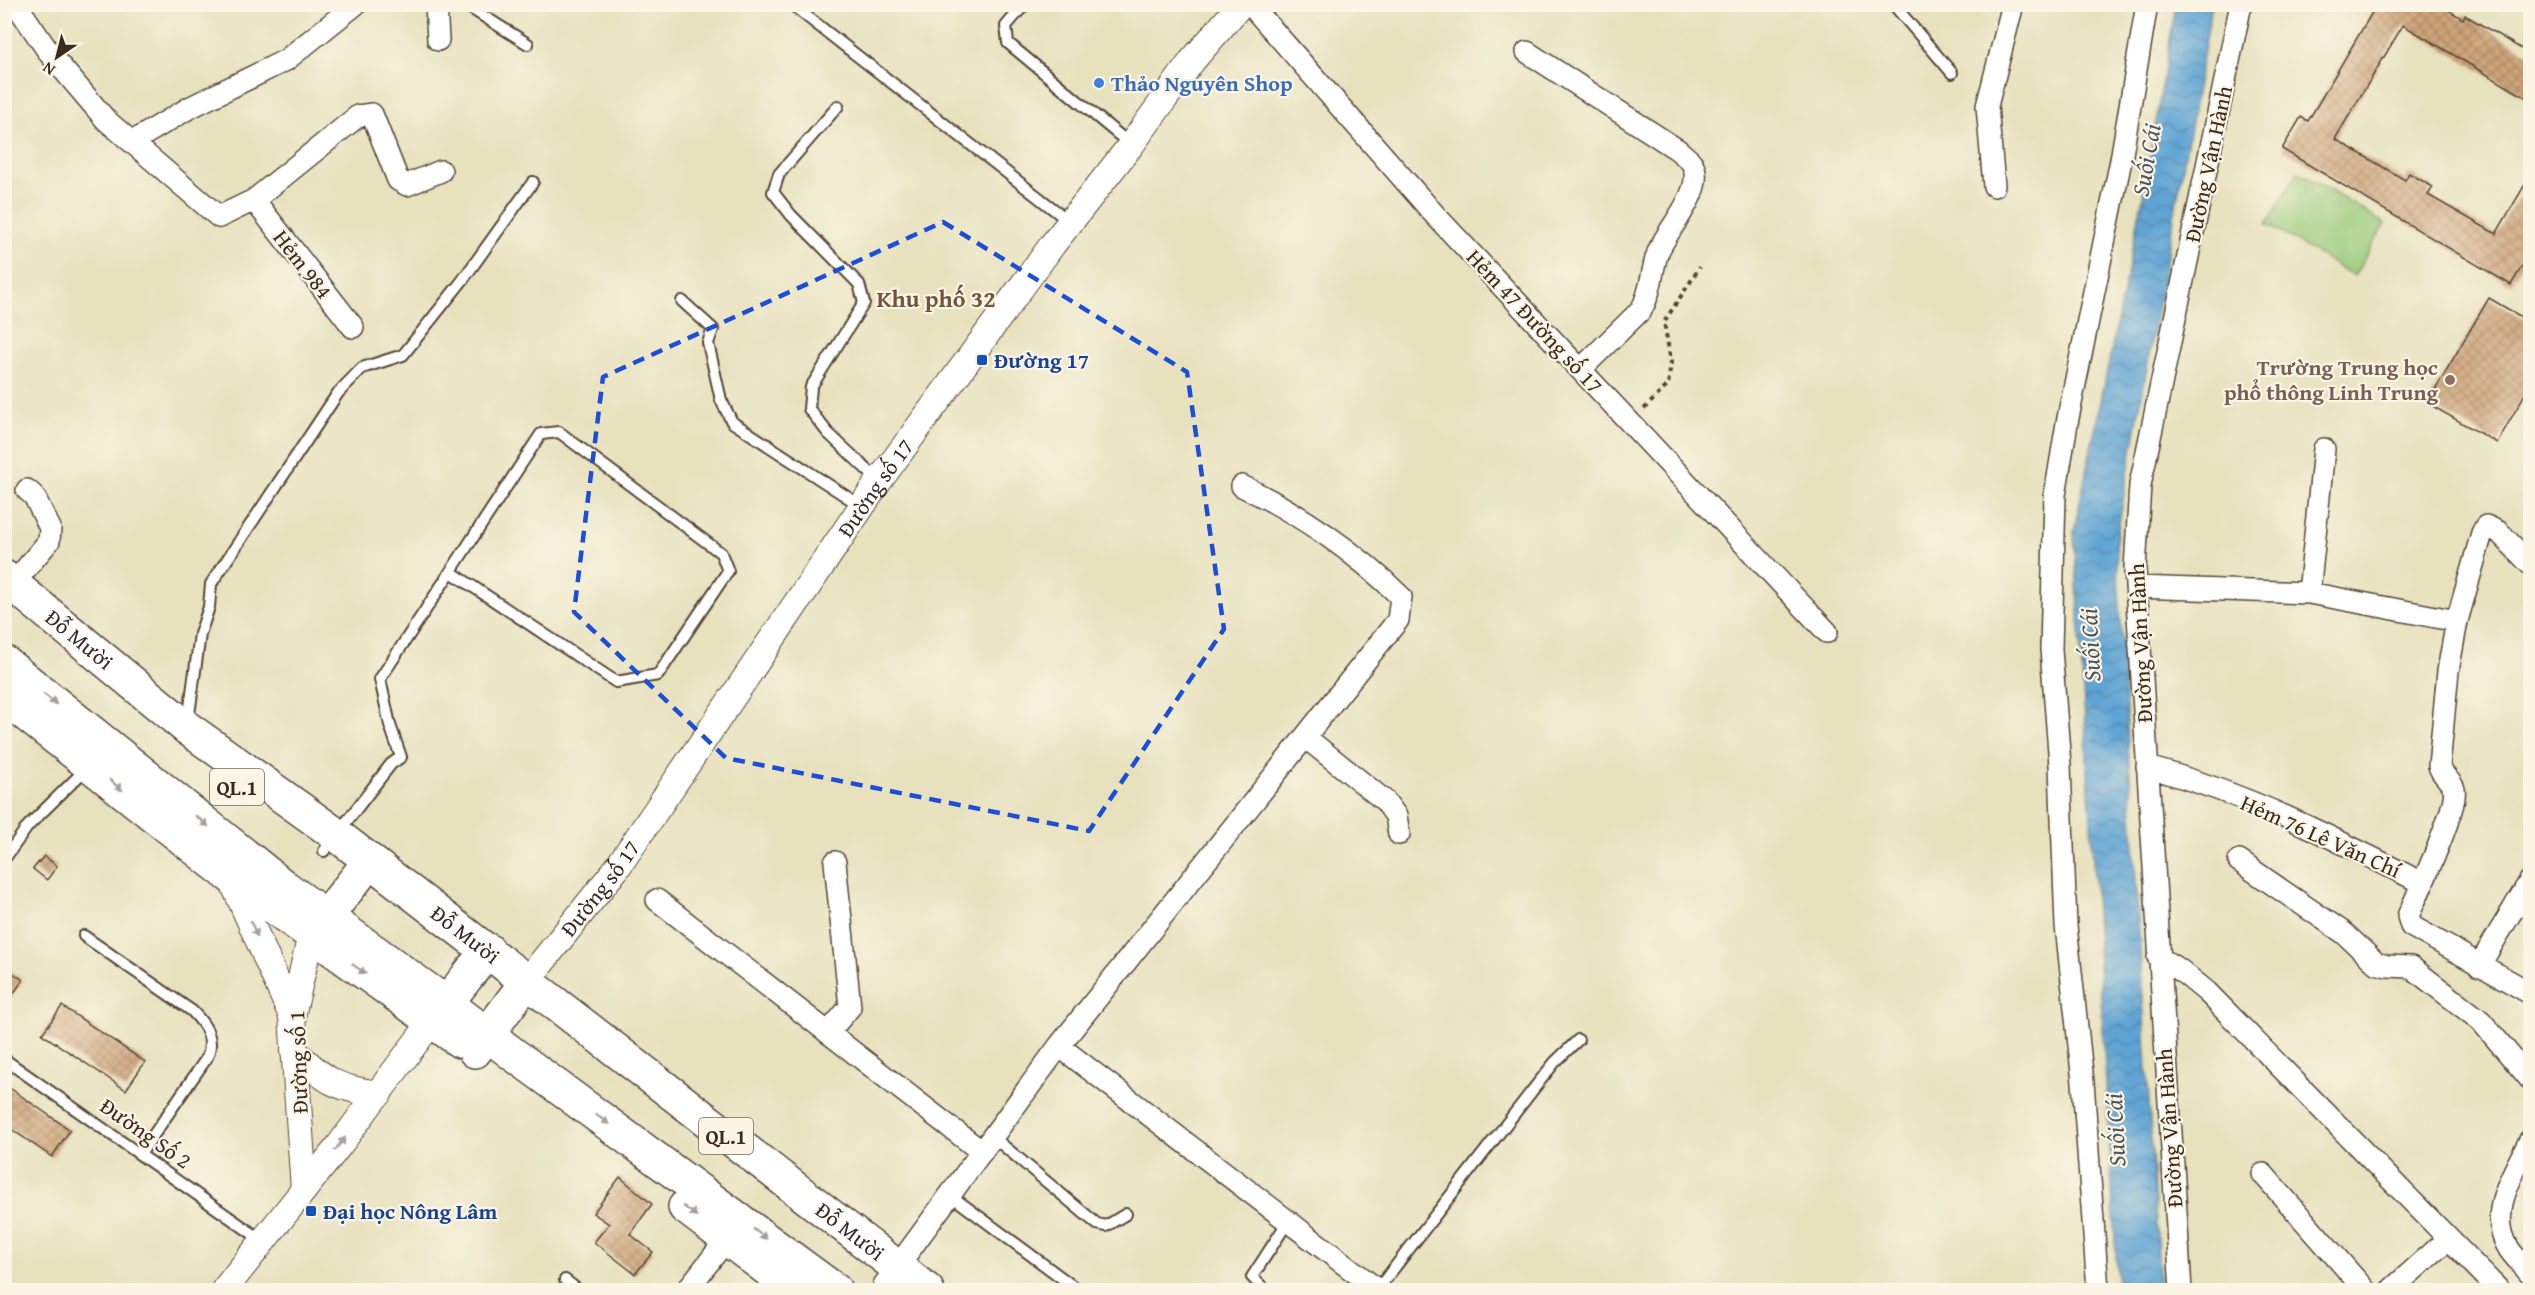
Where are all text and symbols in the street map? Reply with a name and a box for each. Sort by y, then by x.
north arrow [27,27,87,87]
text: N [37,56,60,82]
place label: Thảo Nguyên Shop [1111,67,1292,99]
marker: Thảo Nguyên Shop [1092,76,1106,90]
street label: Đường Vận Hành [2176,82,2240,245]
water label: Suối Cái [2122,121,2170,199]
street label: Hẻm 984 [266,223,340,305]
street label: Hẻm 47 Đường số 17 [1459,242,1611,400]
district label: Khu phố 32 [876,281,996,316]
place label: Đường 17 [994,344,1089,376]
place label: Trường Trung học phổ thông Linh Trung [2224,351,2438,408]
marker: Đường 17 [975,353,989,367]
marker: Trường Trung học phổ thông Linh Trung [2443,373,2457,387]
street label: Đường số 17 [829,432,921,544]
street label: Đường Vận Hành [2120,562,2160,723]
street label: Đỗ Mười [39,602,121,677]
water label: Suối Cái [2071,607,2109,683]
one-way arrow [42,692,58,705]
road number: QL.1 [210,769,264,805]
one-way arrow [108,779,124,792]
street label: Hẻm 76 Lê Văn Chí [2236,786,2407,886]
one-way arrow [194,814,210,827]
street label: Đường số 17 [553,834,647,943]
street label: Đỗ Mười [424,897,507,971]
one-way arrow [249,921,258,938]
one-way arrow [351,963,367,974]
street label: Đường số 1 [280,1010,316,1114]
street label: Đường Vận Hành [2147,1047,2191,1209]
street label: Đường Số 2 [94,1090,198,1176]
water label: Suối Cái [2096,1092,2134,1168]
one-way arrow [594,1113,610,1125]
road number: QL.1 [699,1118,753,1154]
one-way arrow [334,1136,347,1152]
street label: Đỗ Mười [809,1194,892,1268]
place label: Đại học Nông Lâm [323,1195,498,1227]
marker: Đại học Nông Lâm [304,1204,318,1218]
one-way arrow [683,1205,698,1217]
one-way arrow [751,1228,767,1240]

